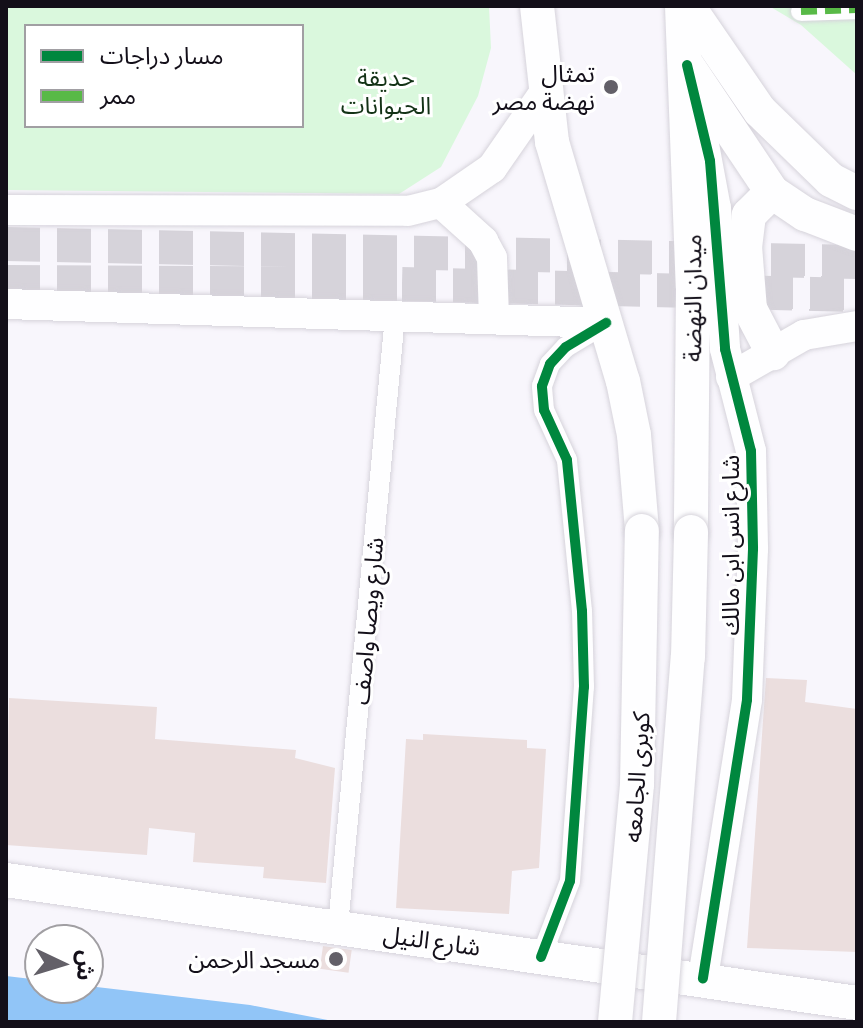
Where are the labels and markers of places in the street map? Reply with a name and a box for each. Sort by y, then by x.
place label: تمثال نهضة مصر [492,59,595,115]
marker: تمثال نهضة مصر [602,78,620,96]
place label: مسجد الرحمن [188,945,320,973]
marker: مسجد الرحمن [327,950,345,968]

